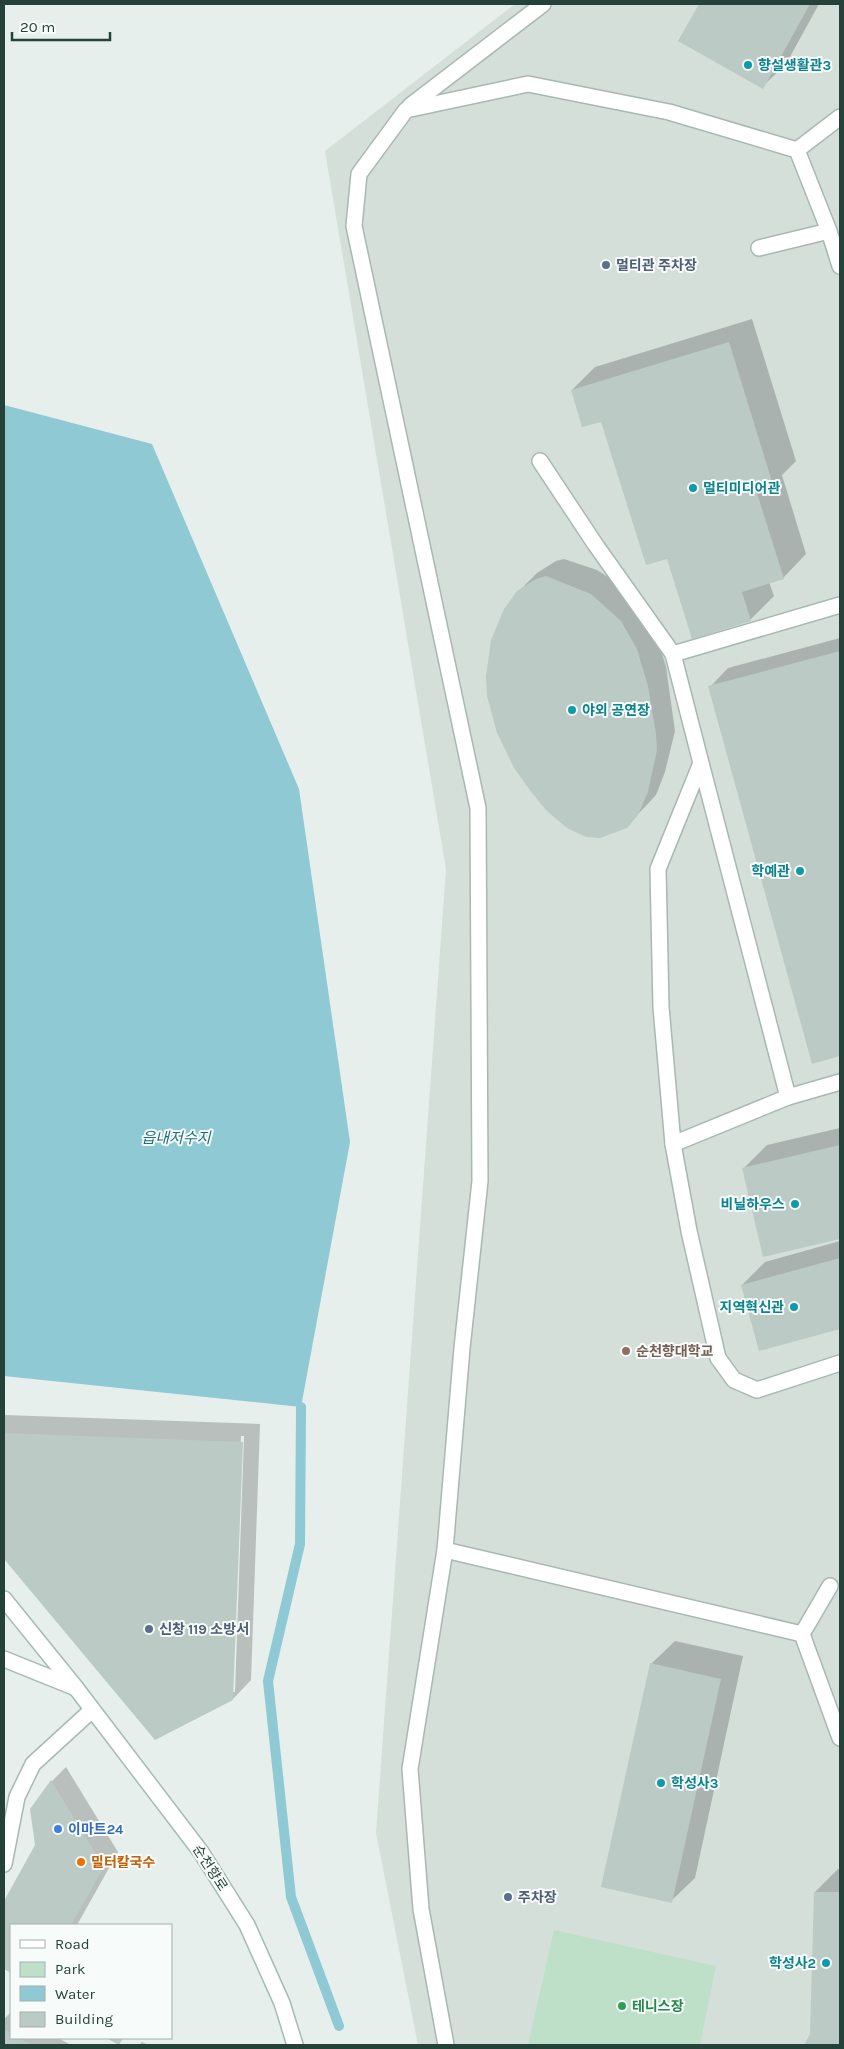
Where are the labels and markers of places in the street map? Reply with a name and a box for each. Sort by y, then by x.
place label: 향설생활관3 [758,57,831,74]
marker: 향설생활관3 [742,59,754,71]
place label: 멀티관 주차장 [616,257,697,274]
marker: 멀티관 주차장 [600,259,612,271]
place label: 멀티미디어관 [703,480,780,497]
marker: 멀티미디어관 [687,482,699,494]
place label: 야외 공연장 [582,702,650,719]
marker: 야외 공연장 [566,704,578,716]
place label: 학예관 [751,863,790,880]
marker: 학예관 [794,865,806,877]
place label: 비닐하우스 [721,1196,785,1213]
marker: 비닐하우스 [789,1198,801,1210]
place label: 지역혁신관 [720,1299,784,1316]
marker: 지역혁신관 [788,1301,800,1313]
place label: 순천향대학교 [636,1343,713,1360]
marker: 순천향대학교 [620,1345,632,1357]
place label: 신창 119 소방서 [159,1621,249,1638]
marker: 신창 119 소방서 [143,1623,155,1635]
place label: 학성사3 [671,1775,718,1792]
marker: 학성사3 [655,1777,667,1789]
place label: 이마트24 [68,1821,124,1838]
marker: 이마트24 [52,1823,64,1835]
place label: 밀터칼국수 [91,1854,156,1871]
marker: 밀터칼국수 [75,1856,87,1868]
place label: 주차장 [518,1889,557,1906]
marker: 주차장 [502,1891,514,1903]
place label: 학성사2 [769,1955,816,1972]
marker: 학성사2 [820,1957,832,1969]
place label: 테니스장 [632,1998,684,2015]
marker: 테니스장 [616,2000,628,2012]

